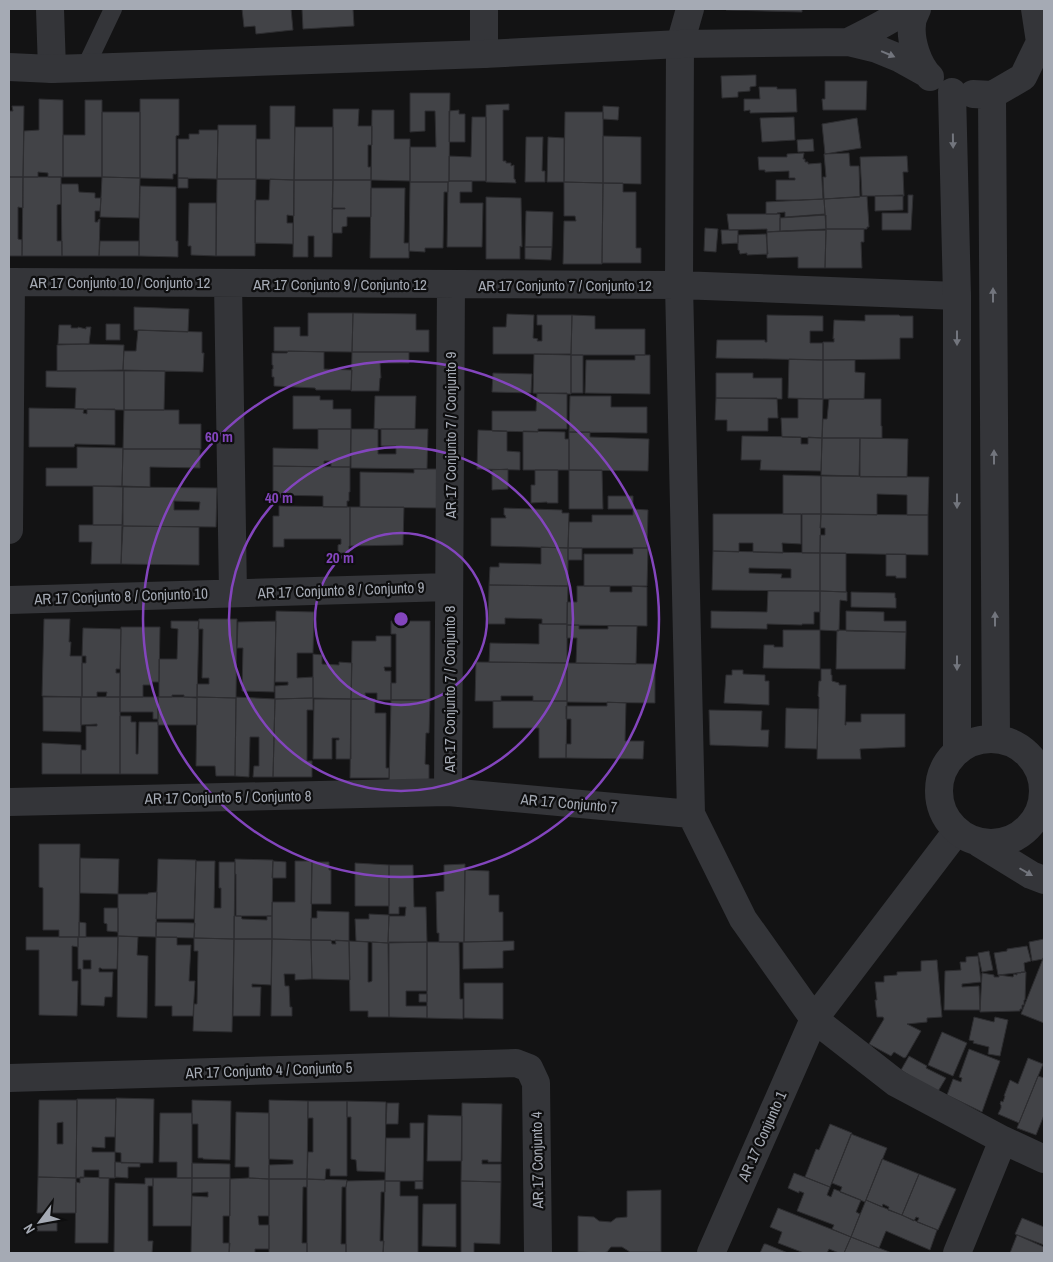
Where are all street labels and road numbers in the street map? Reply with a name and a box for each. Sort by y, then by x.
street label: AR 17 Conjunto 10 / Conjunto 12 [29,272,210,293]
street label: AR 17 Conjunto 9 / Conjunto 12 [252,274,427,295]
street label: AR 17 Conjunto 7 / Conjunto 12 [477,275,652,296]
street label: AR 17 Conjunto 7 / Conjunto 9 [440,351,461,519]
street label: AR 17 Conjunto 8 / Conjunto 9 [256,577,425,603]
street label: AR 17 Conjunto 8 / Conjunto 10 [33,582,208,610]
street label: AR 17 Conjunto 7 / Conjunto 8 [439,605,460,773]
street label: AR 17 Conjunto 5 / Conjunto 8 [143,785,312,809]
street label: AR 17 Conjunto 7 [519,788,618,818]
street label: AR 17 Conjunto 4 / Conjunto 5 [184,1057,353,1083]
street label: AR 17 Conjunto 1 [732,1087,791,1186]
street label: AR 17 Conjunto 4 [526,1111,548,1210]

